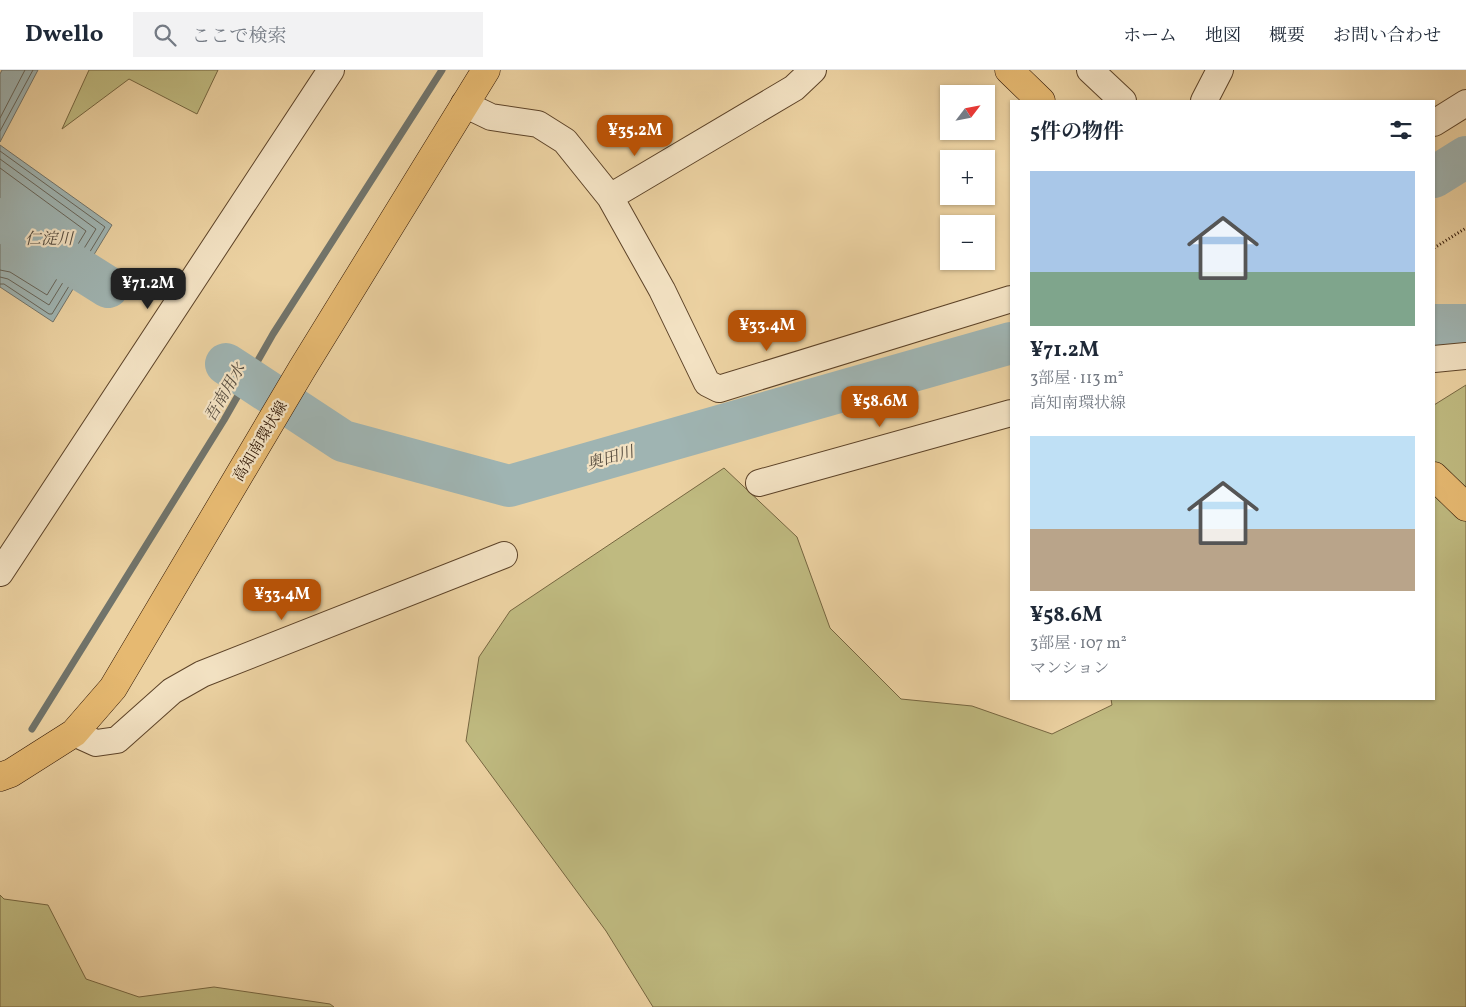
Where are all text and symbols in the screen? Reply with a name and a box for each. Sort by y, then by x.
search box [133,12,483,57]
text: Dwello [25,18,103,52]
icon: search [151,21,179,49]
text: ここで検索 [191,24,286,50]
text: ホーム [1123,24,1177,49]
text: 地図 [1205,24,1241,49]
text: 概要 [1269,24,1305,49]
text: お問い合わせ [1333,24,1441,49]
north arrow [940,85,995,140]
map controls [940,85,995,270]
pin: ¥35.2M [594,114,676,157]
icon: filters [1387,116,1415,144]
text: 5件の物件 [1030,118,1124,147]
text: ¥35.2M [608,120,662,142]
button: + [940,150,995,205]
icon: home [1178,203,1268,293]
button: − [940,215,995,270]
water label: 仁淀川 [25,229,75,251]
pin: ¥71.2M [107,268,189,310]
text: ¥71.2M [122,273,174,295]
pin: ¥33.4M [726,310,808,352]
text: ¥33.4M [739,315,795,337]
text: ¥71.2M [1030,336,1099,365]
water label: 吾南用水 [200,358,252,426]
text: 3部屋 · 113 m² [1030,368,1124,390]
pin: ¥58.6M [839,386,921,428]
text: ¥58.6M [852,391,908,413]
text: 高知南環状線 [1030,393,1126,415]
street label: 高知南環状線 [229,398,293,486]
water label: 奥田川 [584,441,639,476]
icon: home [1178,468,1268,558]
pin: ¥33.4M [241,578,323,621]
text: ¥33.4M [254,584,310,606]
text: ¥58.6M [1030,601,1102,630]
text: 3部屋 · 107 m² [1030,633,1127,655]
text: マンション [1030,658,1109,680]

